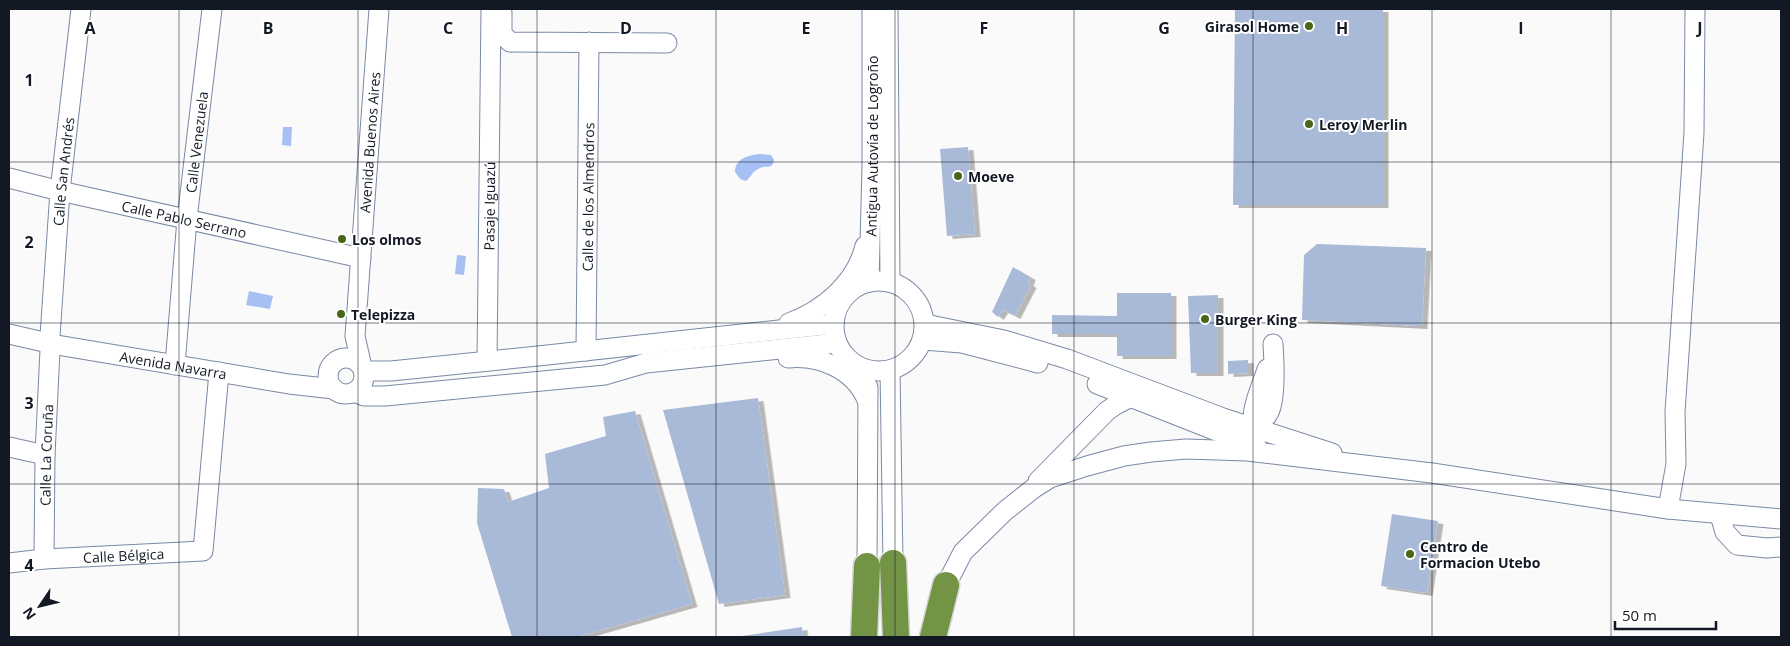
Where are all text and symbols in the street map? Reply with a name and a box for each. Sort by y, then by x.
text: A [84,17,96,39]
text: B [263,17,273,39]
text: C [443,17,453,39]
text: D [620,17,632,39]
text: E [802,17,811,39]
text: F [980,17,988,39]
text: G [1158,17,1170,39]
place label: Girasol Home [1205,17,1299,36]
text: H [1336,17,1348,39]
text: I [1518,17,1524,39]
text: J [1695,17,1703,39]
marker: Girasol Home [1303,20,1315,32]
street label: Antigua Autovía de Logroño [861,55,882,237]
text: 1 [24,69,34,91]
street label: Avenida Buenos Aires [355,71,384,214]
street label: Calle Venezuela [181,90,212,194]
place label: Leroy Merlin [1319,115,1407,134]
street label: Calle San Andrés [48,116,78,227]
marker: Leroy Merlin [1303,118,1315,130]
street label: Calle de los Almendros [577,122,598,272]
street label: Pasaje Iguazú [479,162,499,251]
place label: Moeve [968,167,1014,186]
marker: Moeve [952,170,964,182]
street label: Calle Pablo Serrano [120,196,249,242]
place label: Los olmos [352,230,422,249]
text: 2 [24,231,34,253]
marker: Los olmos [336,233,348,245]
place label: Telepizza [351,305,415,324]
marker: Telepizza [335,308,347,320]
place label: Burger King [1215,310,1297,329]
marker: Burger King [1199,313,1211,325]
street label: Avenida Navarra [118,346,228,383]
text: 3 [24,392,34,414]
street label: Calle La Coruña [35,404,57,506]
place label: Centro de Formacion Utebo [1420,537,1541,572]
street label: Calle Bélgica [83,543,165,567]
marker: Centro de Formacion Utebo [1404,548,1416,560]
text: 4 [24,554,34,576]
north arrow [15,581,65,631]
scale bar [1615,598,1716,630]
text: N [18,604,40,624]
text: 50 m [1622,605,1657,625]

